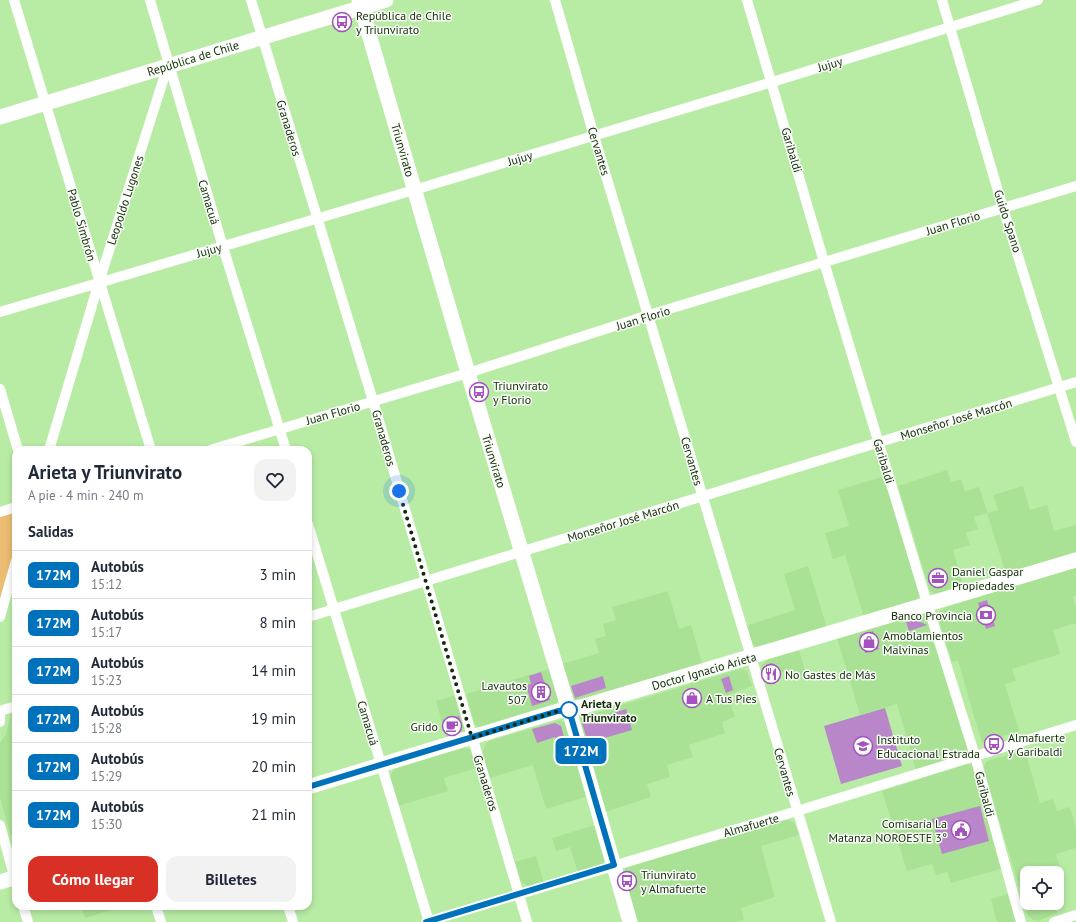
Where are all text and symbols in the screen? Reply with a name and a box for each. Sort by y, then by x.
place label: República de Chile y Triunvirato [356,8,451,37]
bus stop icon: República de Chile y Triunvirato [331,11,353,33]
street label: República de Chile [145,37,241,79]
street label: Jujuy [815,53,845,75]
street label: Granaderos [273,98,305,158]
street label: Triunvirato [388,121,418,179]
street label: Cervantes [585,125,613,177]
street label: Garibaldi [778,126,806,174]
street label: Jujuy [505,147,535,169]
street label: Leopoldo Lugones [103,153,147,247]
street label: Camacuá [195,178,223,226]
street label: Pablo Simbrón [64,187,100,263]
street label: Guido Spano [991,188,1025,254]
street label: Juan Florio [923,208,982,239]
street label: Jujuy [194,239,224,261]
street label: Juan Florio [613,303,672,334]
place label: Triunvirato y Florio [493,378,548,407]
bus stop icon: Triunvirato y Florio [468,381,490,403]
street label: Monseñor José Marcón [898,395,1014,443]
street label: Juan Florio [303,398,362,428]
street label: Granaderos [369,408,399,468]
street label: Triunvirato [479,432,509,490]
street label: Cervantes [678,435,706,487]
street label: Garibaldi [870,437,898,485]
button: heart [254,459,296,501]
text: Arieta y Triunvirato [28,460,182,484]
your location [389,481,409,501]
text: A pie · 4 min · 240 m [28,487,143,504]
street label: Monseñor José Marcón [565,497,681,545]
text: Salidas [28,522,74,541]
text: Autobús [91,557,144,576]
place label: Daniel Gaspar Propiedades [952,564,1023,593]
text: 3 min [259,565,296,584]
text: 172M [36,566,71,584]
office icon: Daniel Gaspar Propiedades [927,567,949,589]
text: 15:12 [91,576,122,593]
bank icon: Banco Provincia [975,604,997,626]
text: Autobús [91,605,144,624]
place label: Banco Provincia [891,608,972,623]
text: 8 min [259,613,296,632]
text: 172M [36,614,71,632]
text: 15:17 [91,624,122,641]
place label: Amoblamientos Malvinas [883,628,963,657]
shop icon: Amoblamientos Malvinas [858,631,880,653]
street label: Doctor Ignacio Arieta [650,649,758,693]
text: Autobús [91,653,144,672]
text: 14 min [251,661,296,680]
text: 172M [36,662,71,680]
restaurant icon: No Gastes de Más [760,663,782,685]
place label: No Gastes de Más [785,667,876,682]
text: 15:23 [91,672,122,689]
place label: Lavautos 507 [481,678,527,707]
building icon: Lavautos 507 [530,681,552,703]
shop icon: A Tus Pies [681,687,703,709]
place label: A Tus Pies [706,691,757,706]
place label: Arieta y Triunvirato [581,696,637,725]
street label: Camacuá [354,699,382,747]
text: Autobús [91,701,144,720]
marker: Arieta y Triunvirato [560,701,578,719]
text: 19 min [251,709,296,728]
text: 172M [36,710,71,728]
cafe icon: Grido [441,715,463,737]
place label: Grido [410,719,438,734]
text: 15:28 [91,720,122,737]
place label: Almafuerte y Garibaldi [1008,730,1065,759]
place label: Instituto Educacional Estrada [877,732,980,761]
bus stop icon: Almafuerte y Garibaldi [983,733,1005,755]
school or university icon: Instituto Educacional Estrada [852,735,874,757]
line badge: 172M [553,738,609,764]
text: 172M [563,742,599,760]
street label: Cervantes [771,746,799,798]
text: Autobús [91,749,144,768]
street label: Granaderos [470,753,502,813]
text: 20 min [251,757,296,776]
text: 172M [36,758,71,776]
text: 15:29 [91,768,122,785]
street label: Garibaldi [972,770,998,818]
text: Autobús [91,797,144,816]
text: 21 min [251,805,296,824]
text: 172M [36,806,71,824]
street label: Almafuerte [721,810,781,840]
text: 15:30 [91,816,122,833]
place label: Comisaría La Matanza NOROESTE 3° [829,816,947,845]
public building icon: Comisaría La Matanza NOROESTE 3° [950,819,972,841]
button: Cómo llegar [28,856,158,902]
button: Billetes [166,856,296,902]
map controls [1020,866,1064,910]
button: locate [1020,866,1064,910]
place label: Triunvirato y Almafuerte [641,867,706,896]
bus stop icon: Triunvirato y Almafuerte [616,870,638,892]

